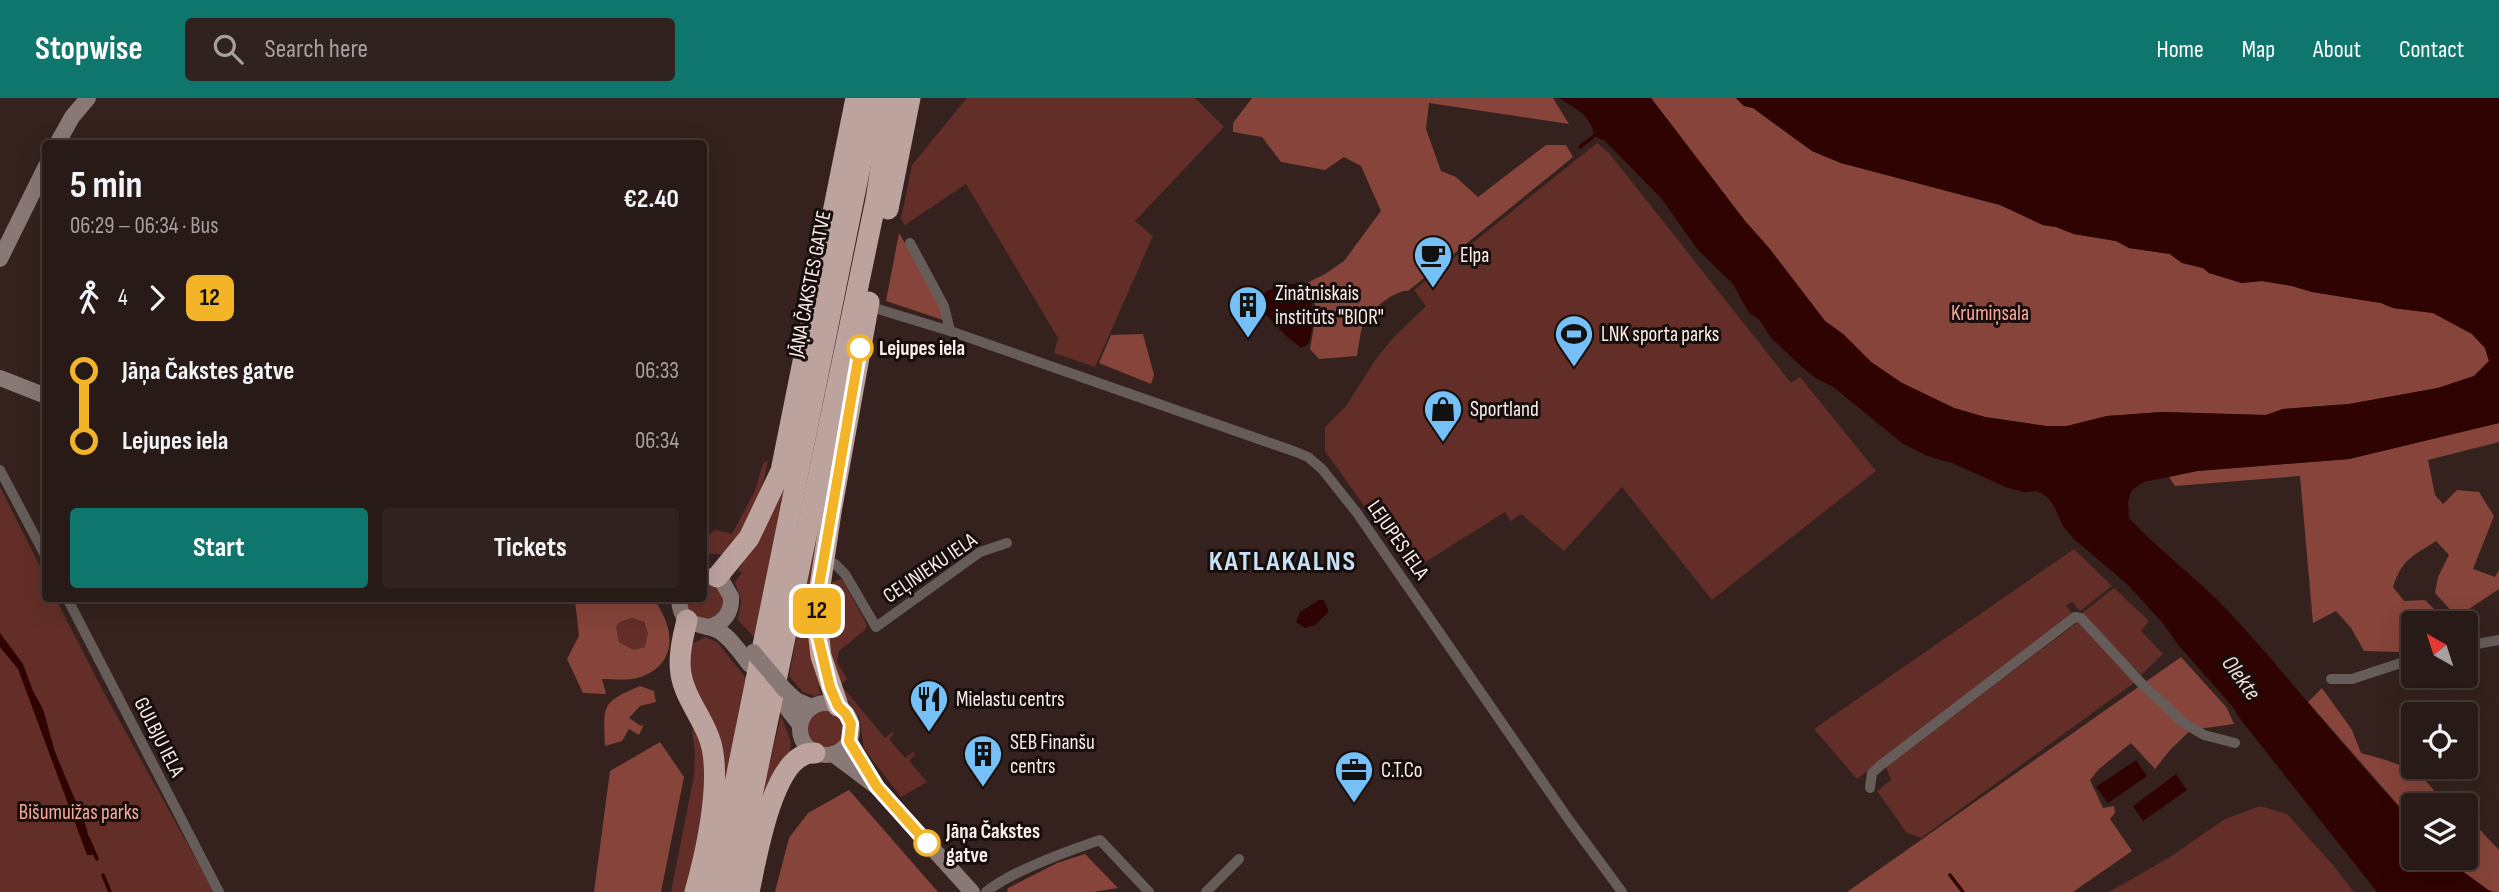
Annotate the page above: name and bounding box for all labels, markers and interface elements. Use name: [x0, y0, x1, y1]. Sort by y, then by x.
search box: [185, 18, 675, 81]
text: Stopwise: [35, 29, 143, 69]
icon: search: [209, 30, 247, 68]
text: Search here: [265, 34, 368, 65]
text: Home: [2156, 35, 2204, 64]
text: Map: [2242, 35, 2275, 64]
text: About: [2313, 35, 2361, 64]
text: Contact: [2399, 35, 2464, 64]
text: 5 min: [70, 163, 142, 208]
text: €2.40: [623, 184, 679, 215]
street label: JĀŅA ČAKSTES GATVE: [783, 209, 836, 360]
text: 06:29 – 06:34 · Bus: [70, 212, 218, 240]
cafe icon: Elpa: [1412, 234, 1454, 289]
place label: Elpa: [1460, 243, 1489, 268]
icon: walk: [70, 279, 108, 317]
icon: forward: [138, 279, 176, 317]
place label: Zinātniskais institūts "BIOR": [1275, 281, 1384, 330]
text: 12: [200, 283, 220, 312]
text: 4: [118, 284, 128, 312]
building icon: Zinātniskais institūts "BIOR": [1227, 284, 1269, 339]
park label: Krūmiņsala: [1951, 301, 2029, 326]
sports icon: LNK sporta parks: [1553, 313, 1595, 368]
place label: LNK sporta parks: [1601, 322, 1719, 347]
marker: Lejupes iela: [847, 335, 873, 361]
place label: Lejupes iela: [879, 336, 965, 361]
text: Jāņa Čakstes gatve: [122, 356, 294, 387]
text: 06:33: [635, 357, 679, 385]
shop icon: Sportland: [1422, 388, 1464, 443]
place label: Sportland: [1470, 397, 1539, 422]
text: Lejupes iela: [122, 426, 228, 457]
text: 06:34: [635, 427, 679, 455]
street label: LEJUPES IELA: [1362, 496, 1435, 585]
button: Start: [70, 508, 368, 588]
button: Tickets: [382, 508, 679, 588]
street label: CEĻINIEKU IELA: [878, 527, 982, 608]
district label: KATLAKALNS: [1209, 545, 1357, 578]
line badge: 12: [786, 588, 848, 634]
text: 12: [807, 596, 827, 625]
north arrow: [2401, 611, 2478, 688]
map controls: [2401, 611, 2478, 870]
water label: Olekte: [2215, 650, 2267, 706]
restaurant icon: Mielastu centrs: [908, 678, 950, 733]
place label: Mielastu centrs: [956, 687, 1064, 712]
street label: GULBJU IELA: [128, 693, 190, 782]
button: locate: [2401, 702, 2478, 779]
place label: SEB Finanšu centrs: [1010, 730, 1095, 779]
building icon: SEB Finanšu centrs: [962, 733, 1004, 788]
office icon: C.T.Co: [1333, 749, 1375, 804]
place label: C.T.Co: [1381, 758, 1422, 783]
button: layers: [2401, 793, 2478, 870]
park label: Bišumuižas parks: [19, 800, 139, 825]
place label: Jāņa Čakstes gatve: [945, 819, 1040, 868]
marker: Jāņa Čakstes gatve: [914, 830, 940, 856]

